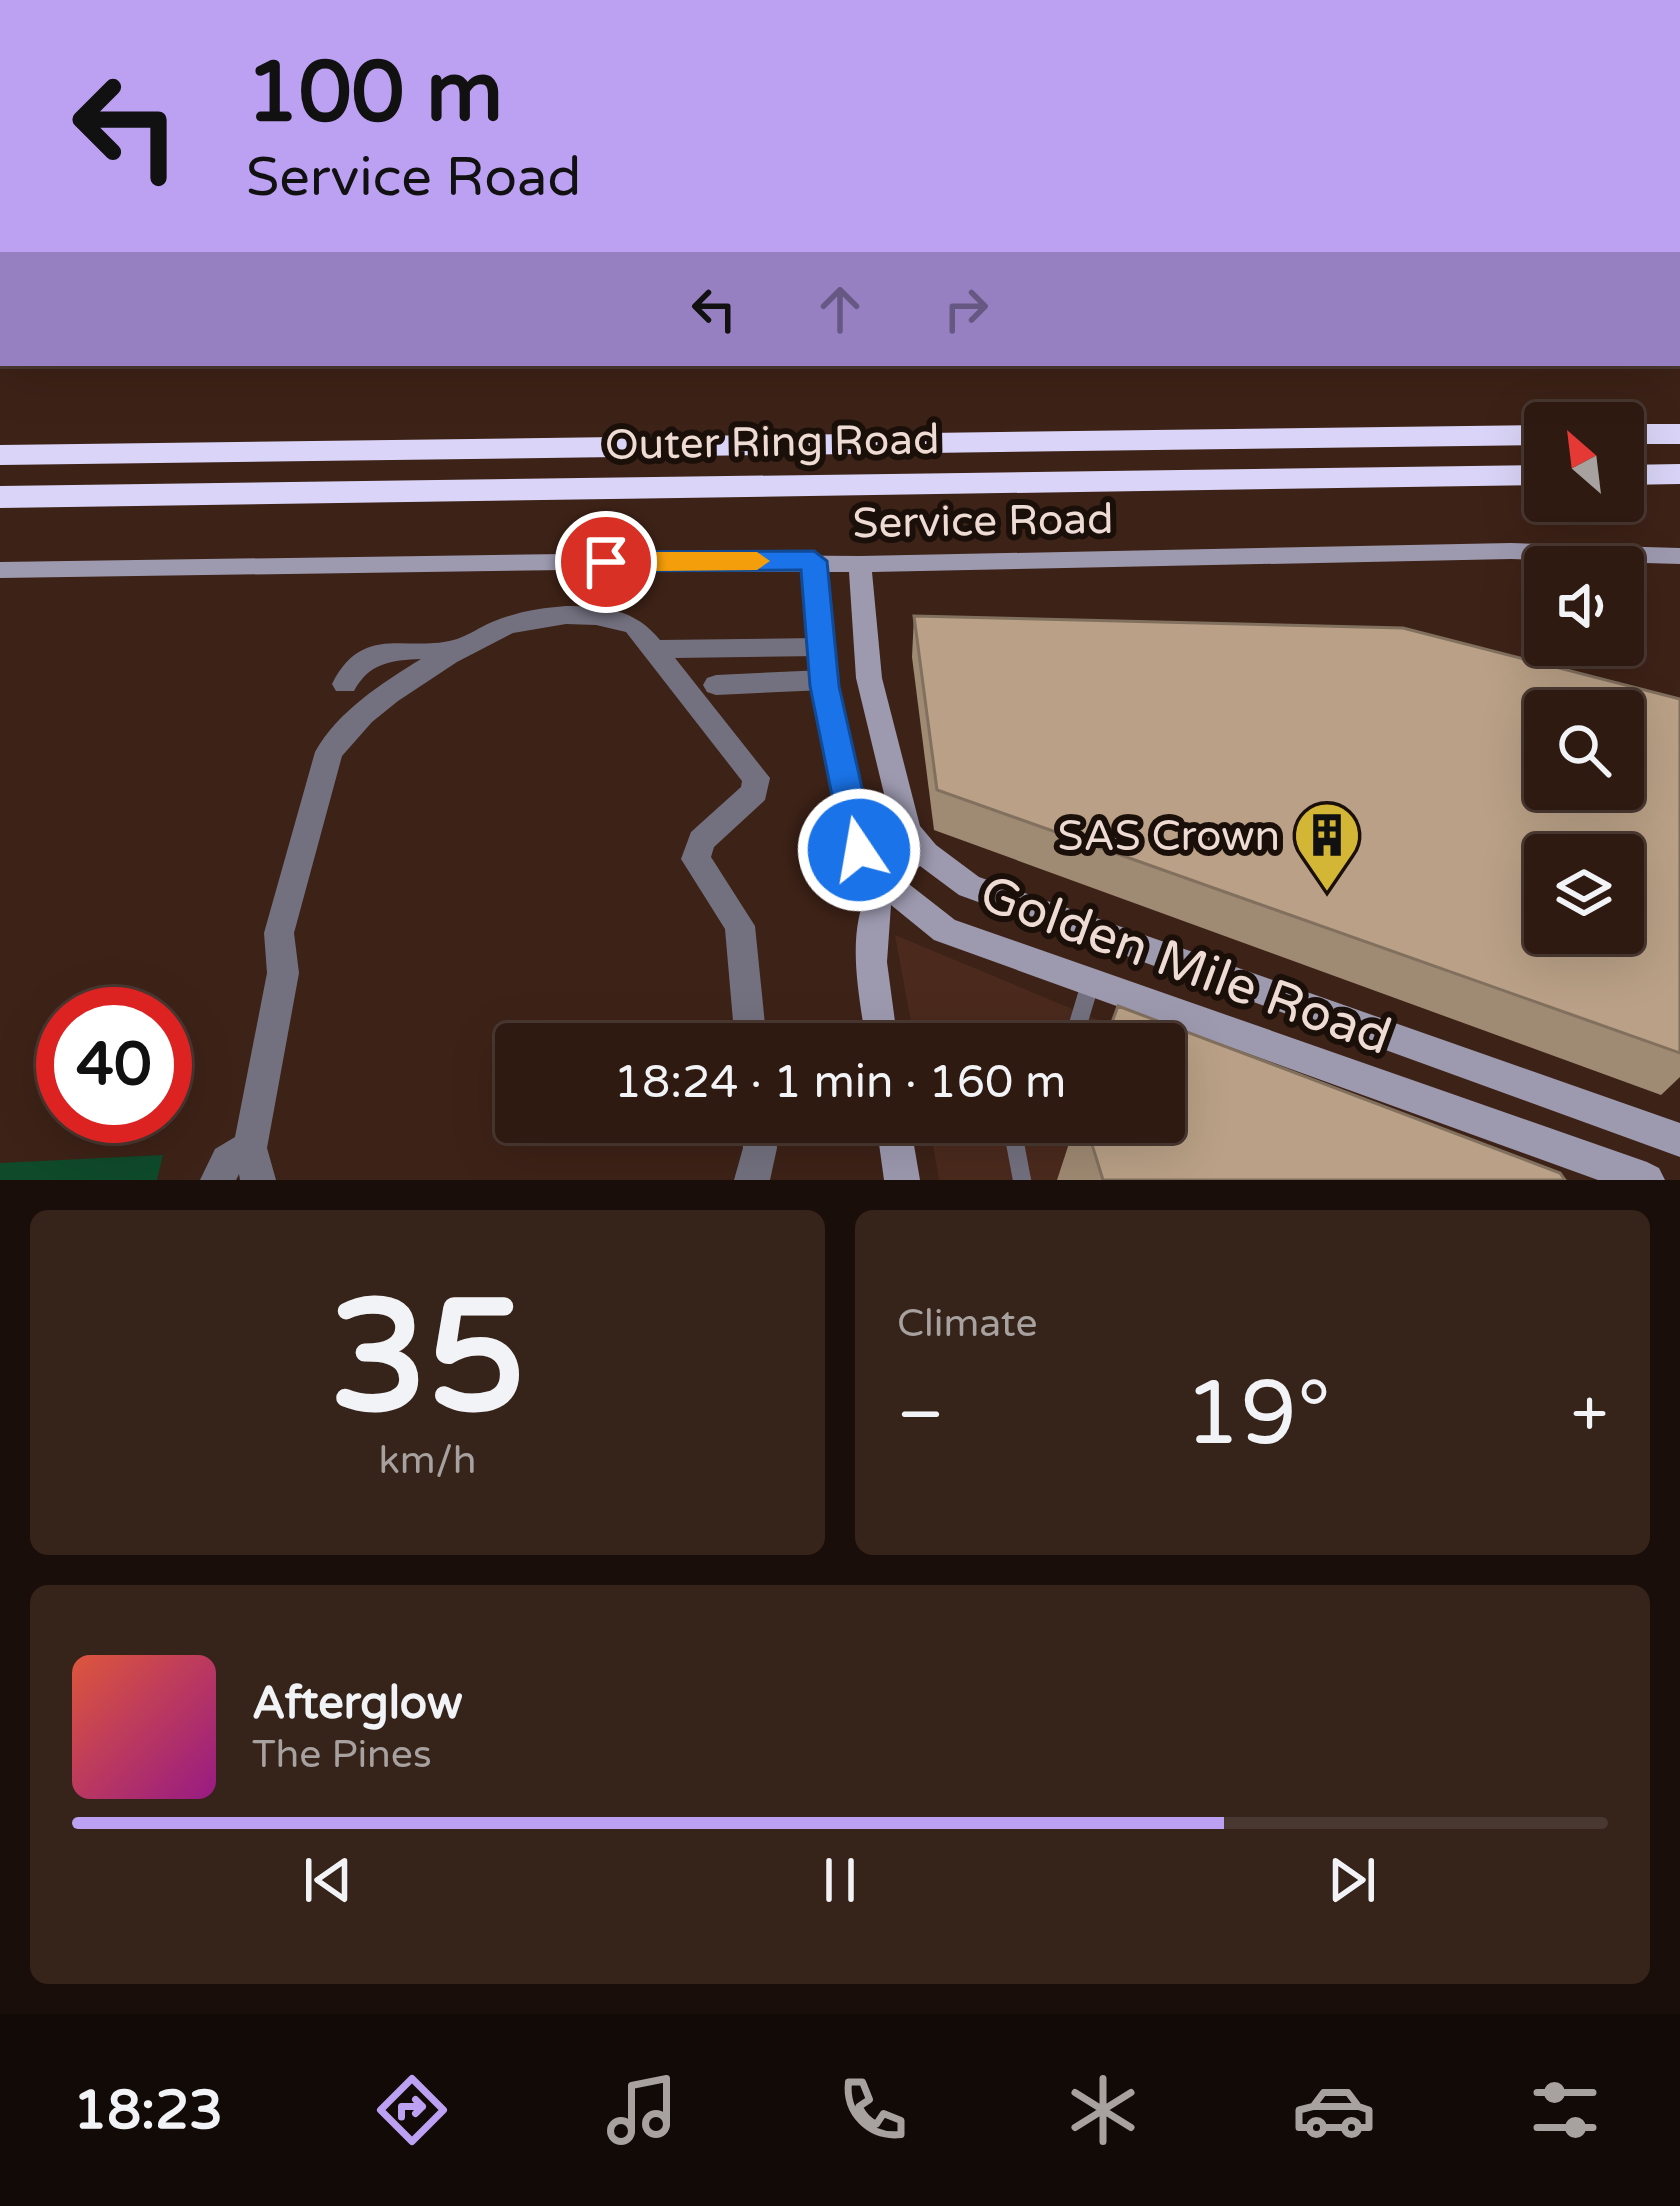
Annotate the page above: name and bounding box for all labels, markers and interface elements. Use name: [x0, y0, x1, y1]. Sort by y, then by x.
text: 100 m: [246, 43, 503, 144]
icon: left: [48, 48, 204, 204]
text: Service Road: [246, 145, 581, 210]
icon: left: [681, 276, 747, 342]
icon: ahead: [807, 276, 873, 342]
icon: right: [933, 276, 999, 342]
north arrow: [1524, 402, 1644, 522]
map controls: [1524, 402, 1644, 954]
street label: Outer Ring Road: [604, 414, 940, 471]
street label: Service Road: [852, 494, 1114, 549]
pin: [555, 511, 657, 613]
icon: arrive: [573, 529, 639, 595]
button: sound: [1524, 546, 1644, 666]
button: search: [1524, 690, 1644, 810]
position arrow: [796, 787, 922, 913]
building icon: SAS Crown: [1292, 800, 1362, 894]
place label: SAS Crown: [1058, 811, 1280, 862]
button: layers: [1524, 834, 1644, 954]
street label: Golden Mile Road: [972, 863, 1399, 1069]
speed limit sign: 40: [36, 987, 192, 1143]
text: 18:24 · 1 min · 160 m: [614, 1056, 1066, 1110]
text: 35: [330, 1265, 525, 1453]
text: Climate: [897, 1300, 1037, 1347]
text: 19°: [1184, 1360, 1331, 1469]
text: −: [897, 1375, 944, 1455]
text: +: [1571, 1375, 1608, 1455]
text: km/h: [378, 1437, 477, 1484]
text: Afterglow: [252, 1677, 463, 1731]
text: The Pines: [252, 1731, 432, 1778]
icon: previous: [295, 1847, 361, 1913]
icon: pause: [807, 1847, 873, 1913]
icon: next: [1319, 1847, 1385, 1913]
icon: directions: [370, 2068, 454, 2152]
icon: music: [600, 2068, 684, 2152]
icon: phone: [831, 2068, 915, 2152]
icon: climate: [1061, 2068, 1145, 2152]
icon: car: [1292, 2068, 1376, 2152]
icon: filters: [1523, 2068, 1607, 2152]
text: 18:23: [73, 2078, 223, 2143]

